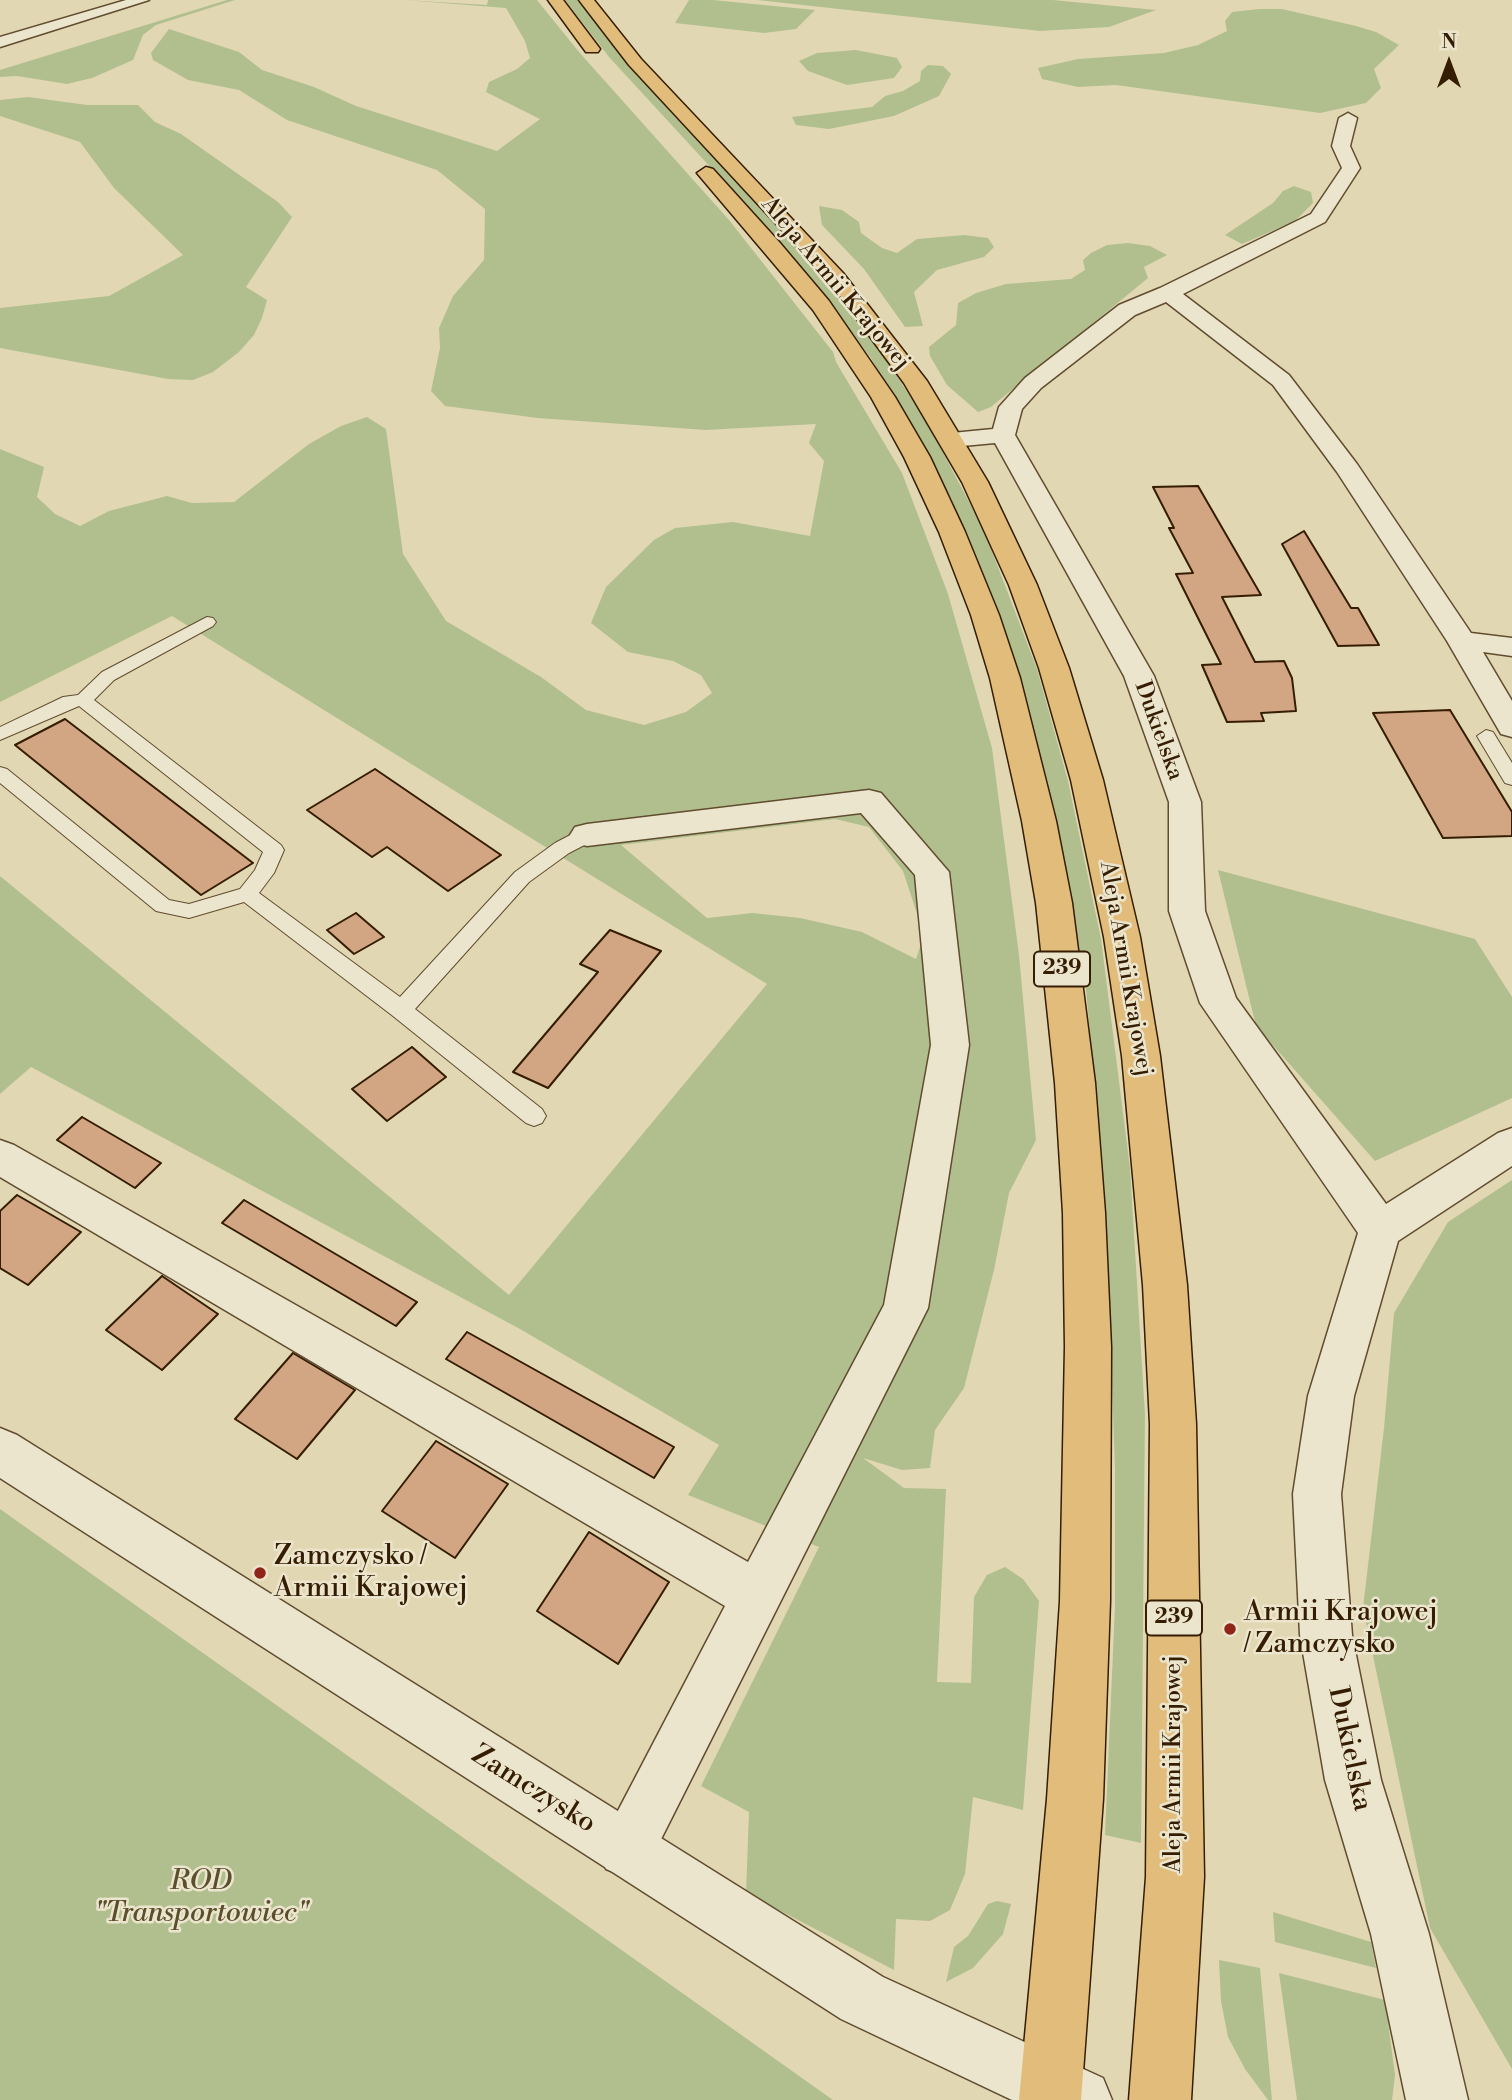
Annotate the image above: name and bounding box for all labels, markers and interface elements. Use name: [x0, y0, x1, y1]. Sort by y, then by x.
north arrow: [1414, 28, 1484, 98]
text: N: [1441, 30, 1457, 54]
street label: Aleja Armii Krajowej: [755, 192, 915, 376]
street label: Dukielska: [1127, 678, 1189, 784]
street label: Aleja Armii Krajowej: [1093, 860, 1157, 1078]
road number: 239: [1034, 951, 1090, 986]
place label: Zamczysko / Armii Krajowej: [274, 1540, 468, 1606]
marker: Zamczysko / Armii Krajowej: [252, 1565, 268, 1581]
place label: Armii Krajowej / Zamczysko: [1244, 1596, 1438, 1662]
road number: 239: [1146, 1600, 1202, 1636]
marker: Armii Krajowej / Zamczysko: [1222, 1621, 1238, 1637]
street label: Aleja Armii Krajowej: [1160, 1655, 1188, 1873]
street label: Dukielska: [1319, 1684, 1379, 1814]
street label: Zamczysko: [465, 1739, 601, 1841]
park label: ROD "Transportowiec": [94, 1865, 308, 1931]

